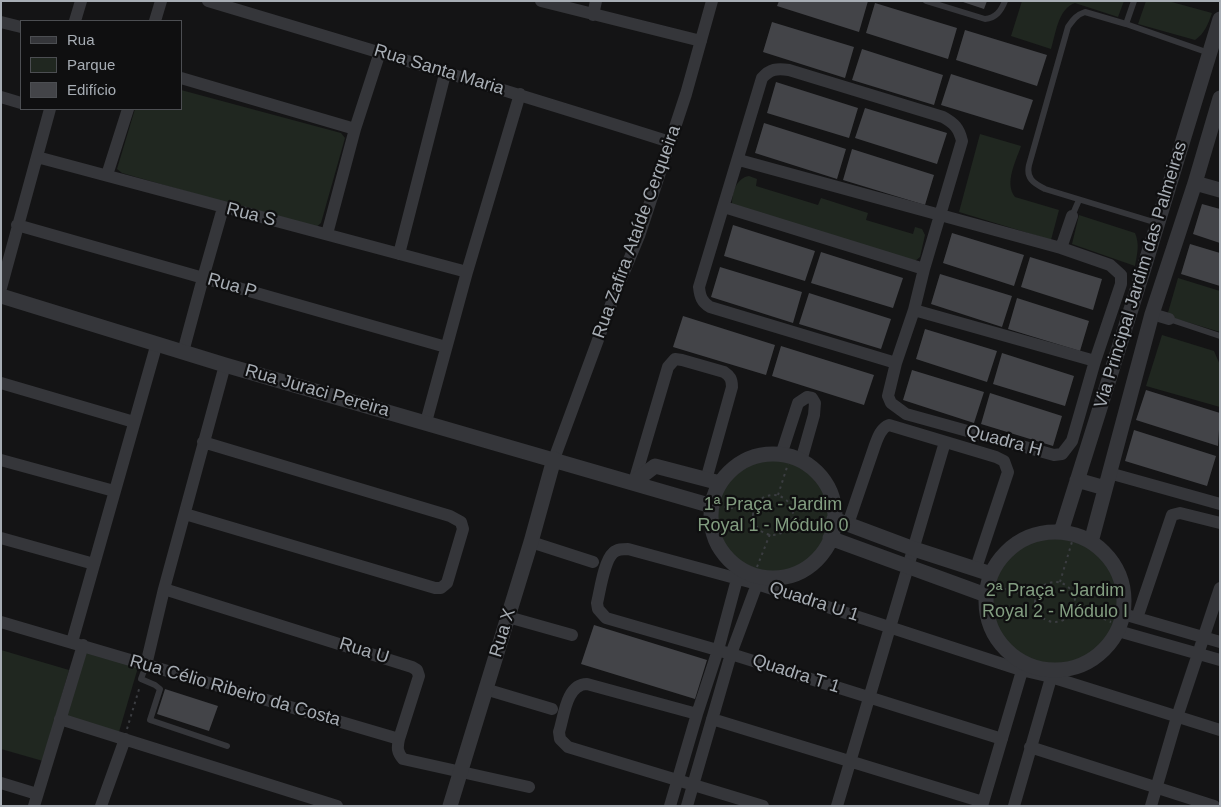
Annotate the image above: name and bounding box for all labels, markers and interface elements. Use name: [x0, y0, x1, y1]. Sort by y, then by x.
legend: [20, 20, 182, 110]
text: Rua: [67, 31, 95, 48]
street label: Rua Santa Maria: [371, 40, 507, 100]
text: Parque: [67, 56, 115, 73]
text: Edifício: [67, 81, 116, 98]
street label: Rua Zafira Ataíde Cerqueira: [588, 123, 686, 341]
street label: Via Principal Jardim das Palmeiras: [1090, 139, 1192, 411]
street label: Rua S: [224, 198, 278, 232]
street label: Rua P: [205, 269, 259, 303]
street label: Rua Juraci Pereira: [242, 360, 392, 422]
street label: Quadra H: [964, 420, 1044, 462]
park label: 1ª Praça - Jardim Royal 1 - Módulo 0: [697, 494, 849, 536]
street label: Quadra U 1: [766, 577, 862, 627]
park label: 2ª Praça - Jardim Royal 2 - Módulo I: [982, 580, 1128, 622]
street label: Rua X: [485, 606, 521, 660]
street label: Rua U: [336, 633, 392, 669]
street label: Quadra T 1: [749, 650, 843, 698]
street label: Rua Célio Ribeiro da Costa: [127, 651, 343, 731]

